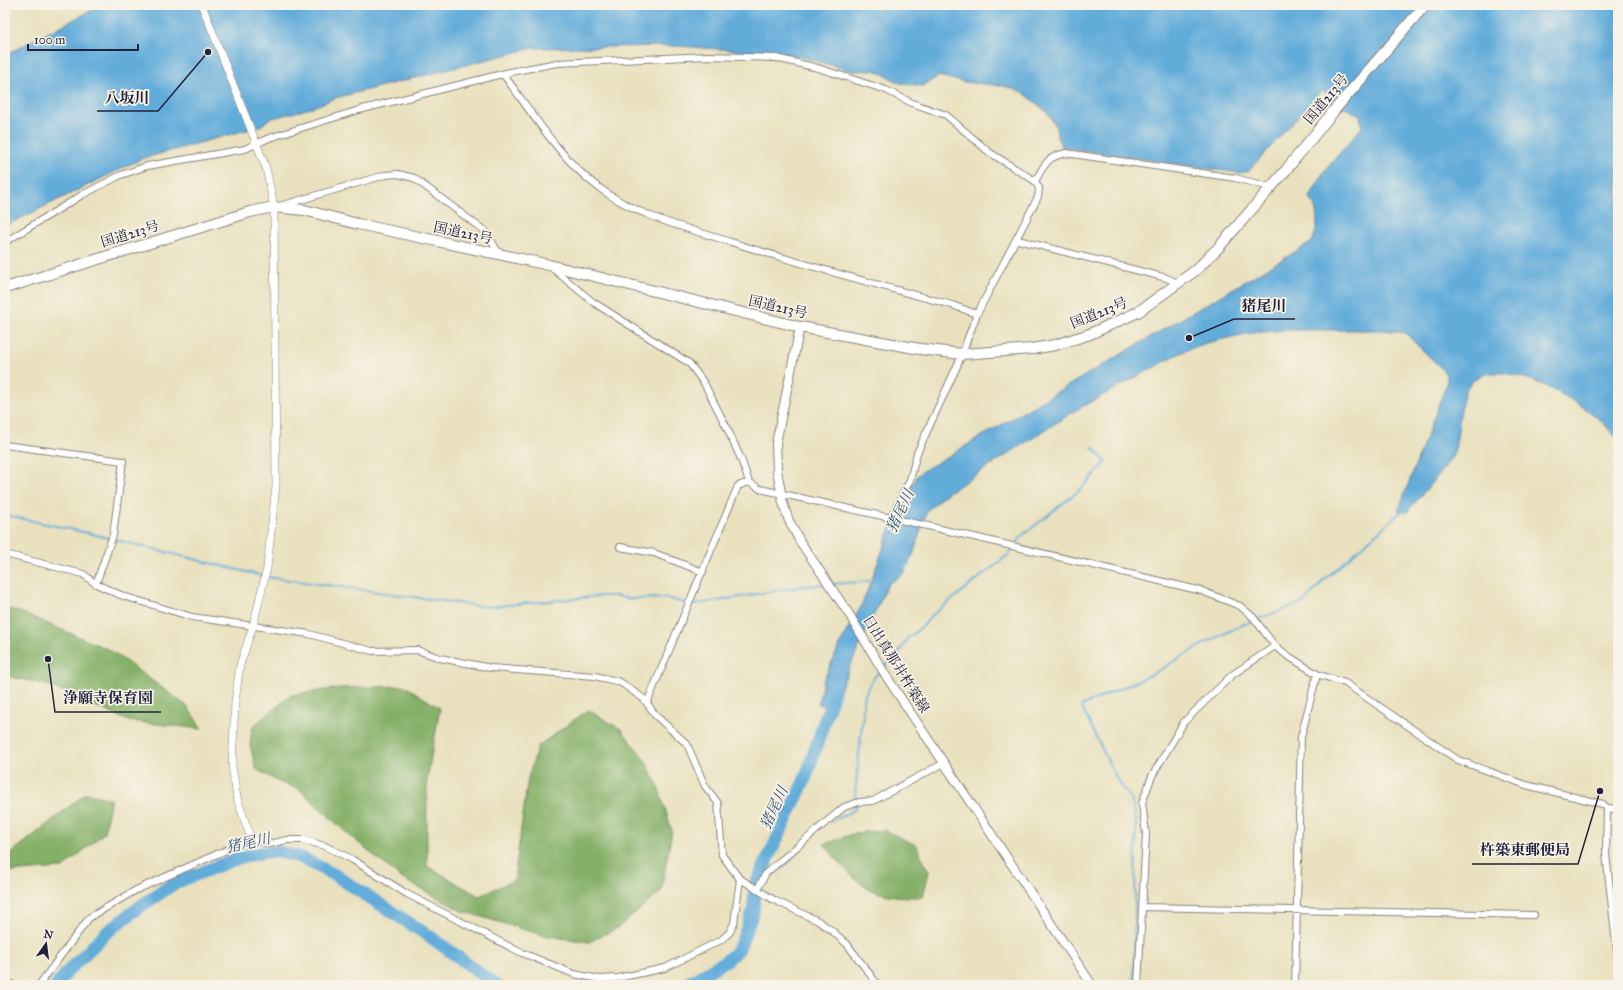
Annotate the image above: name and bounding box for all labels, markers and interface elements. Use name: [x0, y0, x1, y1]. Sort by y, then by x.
scale bar: [28, 26, 138, 52]
text: 100 m: [34, 33, 65, 47]
street label: 国道213号: [1300, 71, 1352, 127]
callout: 八坂川: [97, 84, 158, 111]
text: 八坂川: [104, 89, 150, 107]
street label: 国道213号: [99, 217, 161, 251]
street label: 国道213号: [432, 218, 494, 248]
street label: 国道213号: [747, 292, 809, 322]
callout: 猪尾川: [1234, 292, 1295, 319]
street label: 国道213号: [1068, 294, 1130, 332]
text: 猪尾川: [1241, 297, 1287, 315]
water label: 猪尾川: [882, 485, 919, 535]
street label: 日出真那井杵築線: [859, 612, 933, 716]
callout: 浄願寺保育園: [55, 685, 161, 712]
text: 浄願寺保育園: [63, 689, 153, 707]
water label: 猪尾川: [756, 782, 793, 832]
water label: 猪尾川: [224, 829, 274, 856]
callout: 杵築東郵便局: [1472, 837, 1578, 864]
text: 杵築東郵便局: [1480, 841, 1570, 859]
north arrow: [26, 924, 66, 964]
text: N: [42, 927, 55, 942]

